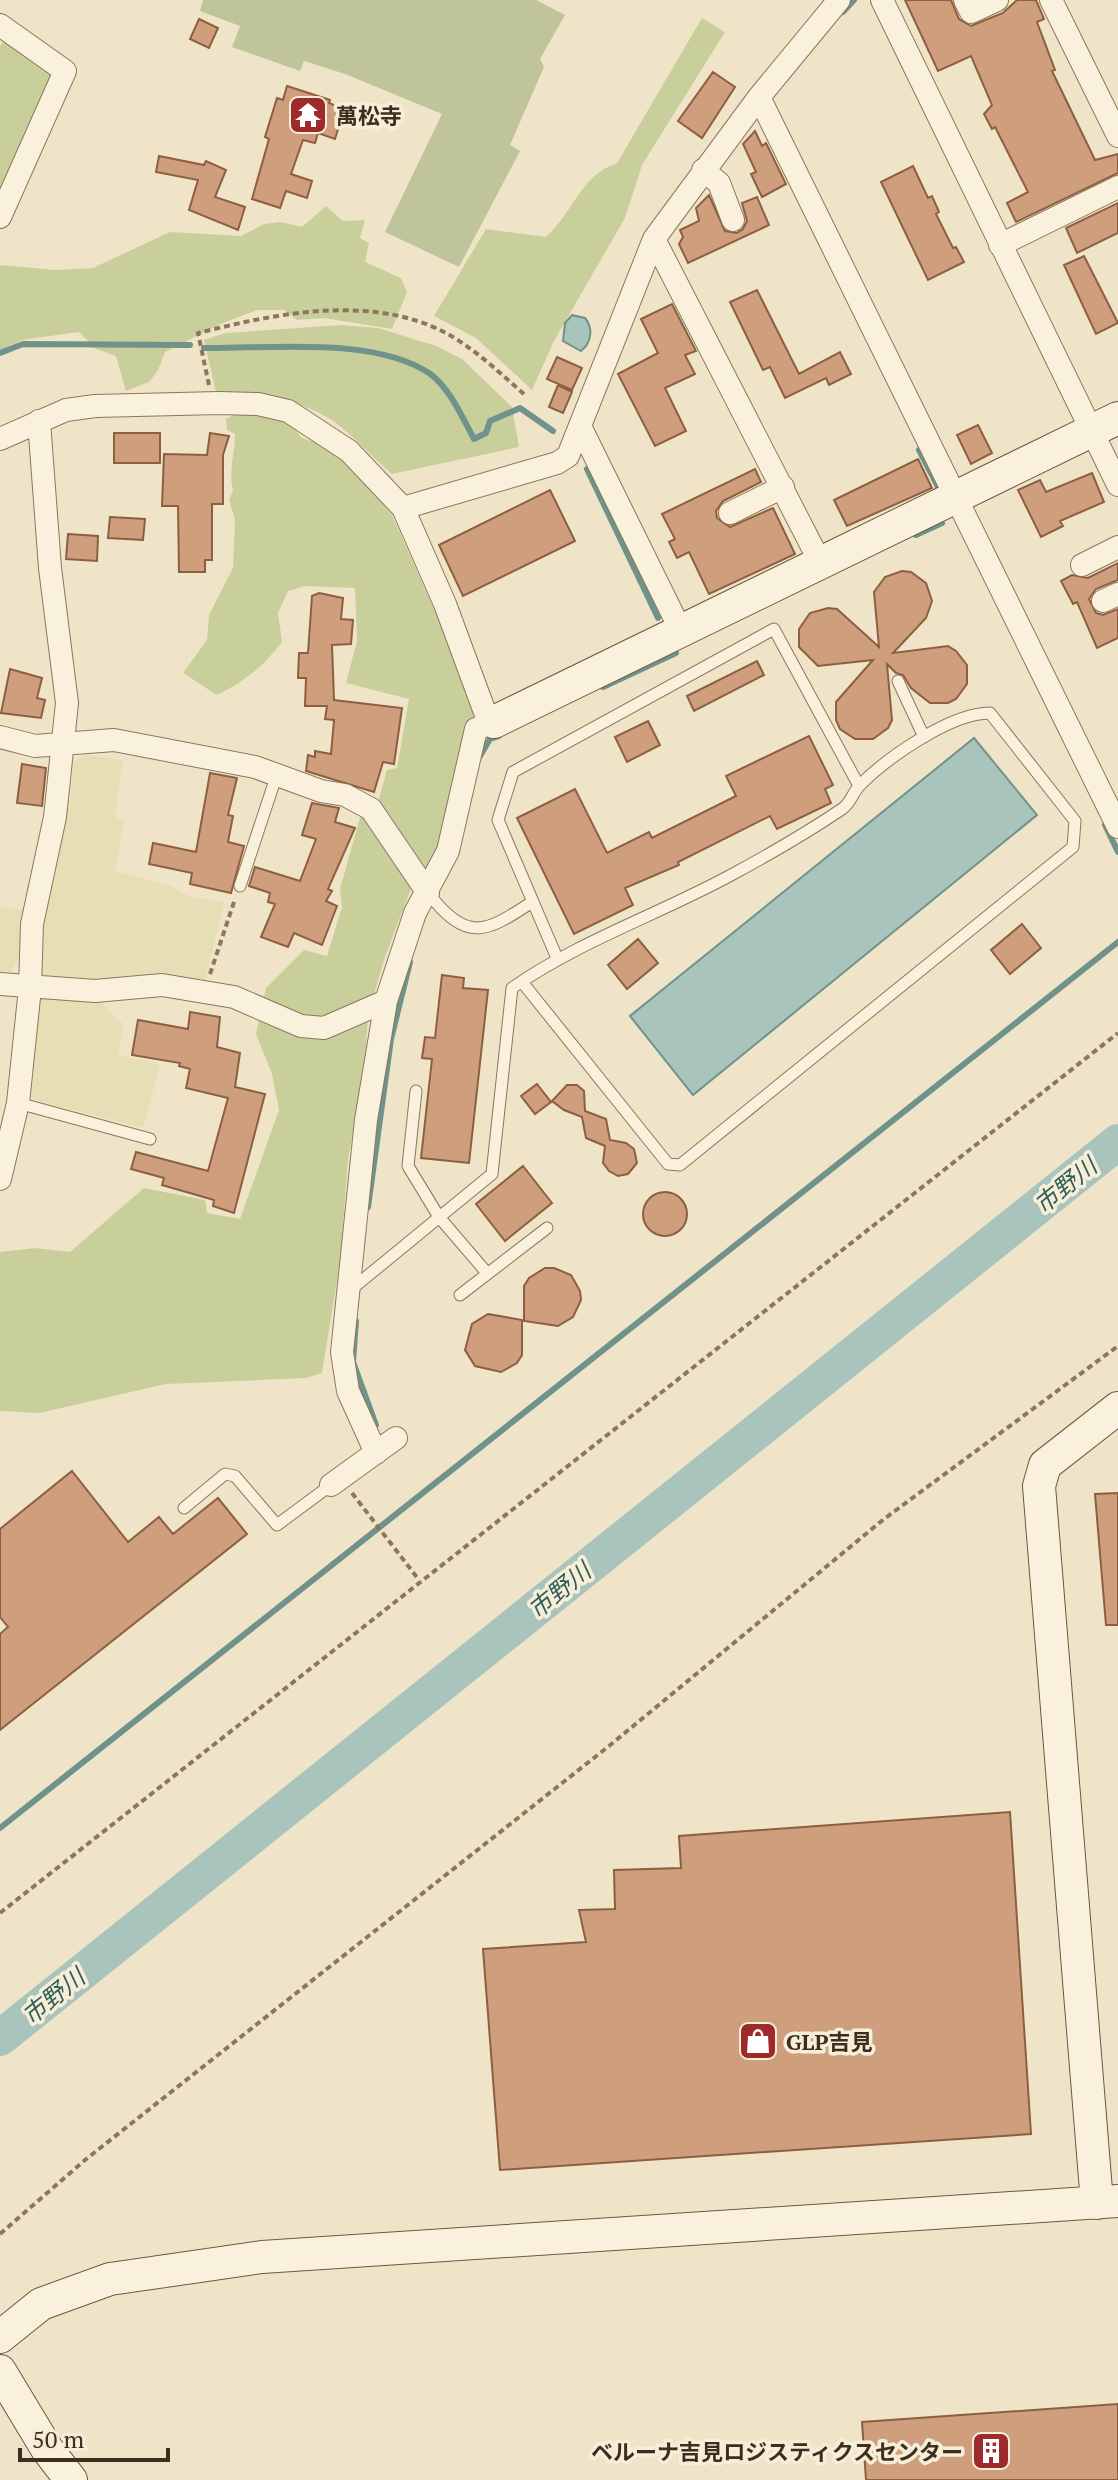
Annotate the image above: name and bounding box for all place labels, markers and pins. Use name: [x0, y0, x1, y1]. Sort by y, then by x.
temple icon: 萬松寺: [287, 94, 329, 136]
place label: 萬松寺: [336, 101, 402, 130]
shop icon: GLP吉見: [737, 2020, 779, 2062]
place label: GLP吉見: [786, 2027, 873, 2056]
building icon: ベルーナ吉見ロジスティクスセンター: [970, 2430, 1012, 2472]
place label: ベルーナ吉見ロジスティクスセンター: [591, 2437, 963, 2466]

